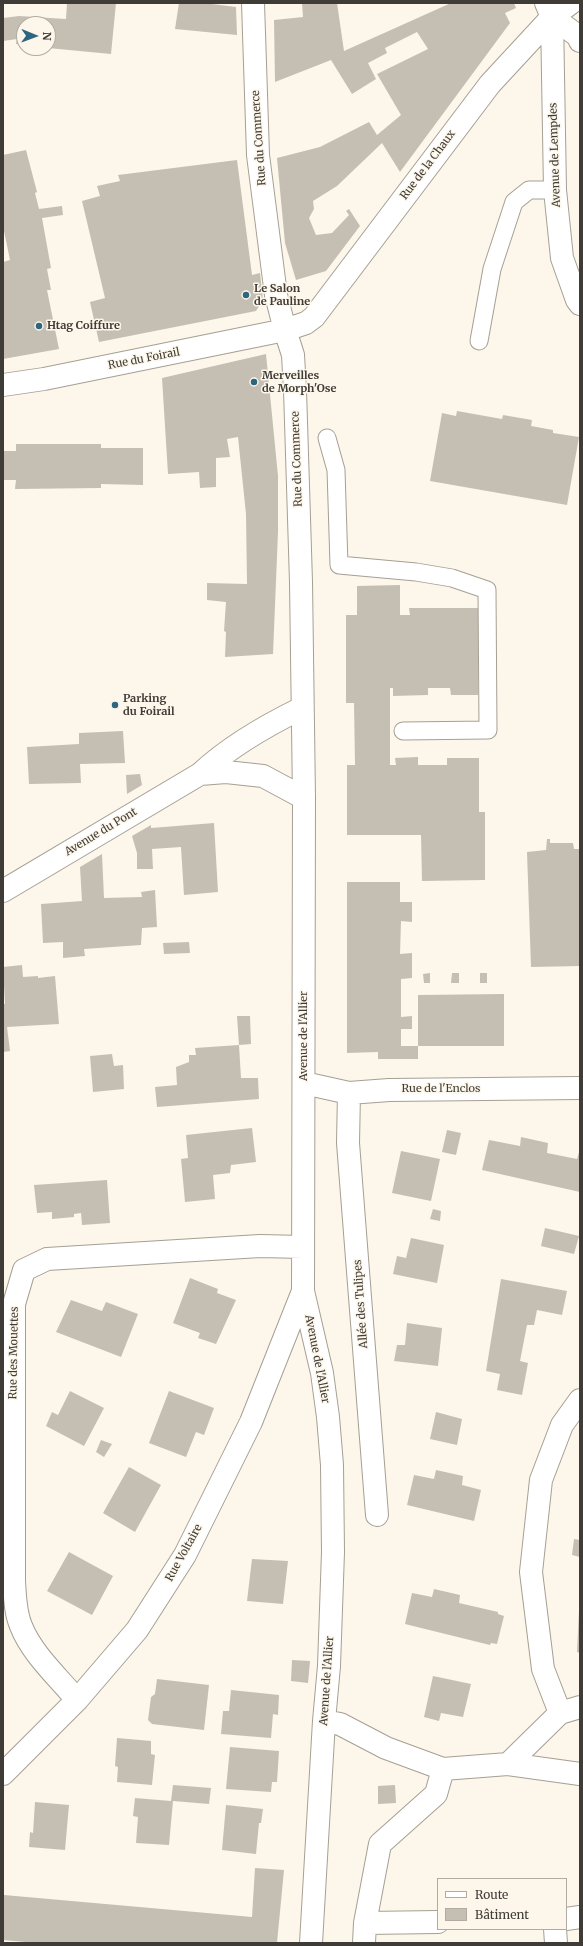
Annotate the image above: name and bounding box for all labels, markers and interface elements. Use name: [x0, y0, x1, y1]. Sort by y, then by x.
north arrow: [16, 16, 56, 56]
text: N: [40, 32, 54, 41]
street label: Rue du Commerce: [249, 90, 269, 186]
street label: Avenue de Lempdes: [547, 102, 563, 208]
street label: Rue de la Chaux: [398, 128, 458, 202]
place label: Le Salon de Pauline: [254, 282, 310, 308]
marker: Le Salon de Pauline: [241, 290, 251, 300]
place label: Htag Coiffure: [47, 319, 120, 333]
marker: Htag Coiffure: [34, 321, 44, 331]
street label: Rue du Foirail: [107, 346, 181, 372]
place label: Merveilles de Morph'Ose: [262, 369, 336, 395]
marker: Merveilles de Morph'Ose: [249, 377, 259, 387]
street label: Rue du Commerce: [289, 411, 305, 507]
place label: Parking du Foirail: [123, 692, 175, 718]
marker: Parking du Foirail: [110, 700, 120, 710]
street label: Avenue du Pont: [62, 805, 140, 859]
street label: Avenue de l'Allier: [297, 991, 311, 1081]
street label: Rue de l'Enclos: [402, 1082, 480, 1096]
street label: Allée des Tulipes: [351, 1259, 371, 1349]
street label: Rue des Mouettes: [7, 1307, 21, 1399]
street label: Avenue de l'Allier: [302, 1314, 332, 1404]
street label: Rue Voltaire: [163, 1522, 205, 1584]
street label: Avenue de l'Allier: [317, 1636, 337, 1726]
legend: [437, 1878, 567, 1930]
text: Route: [475, 1887, 508, 1902]
text: Bâtiment: [475, 1907, 529, 1922]

